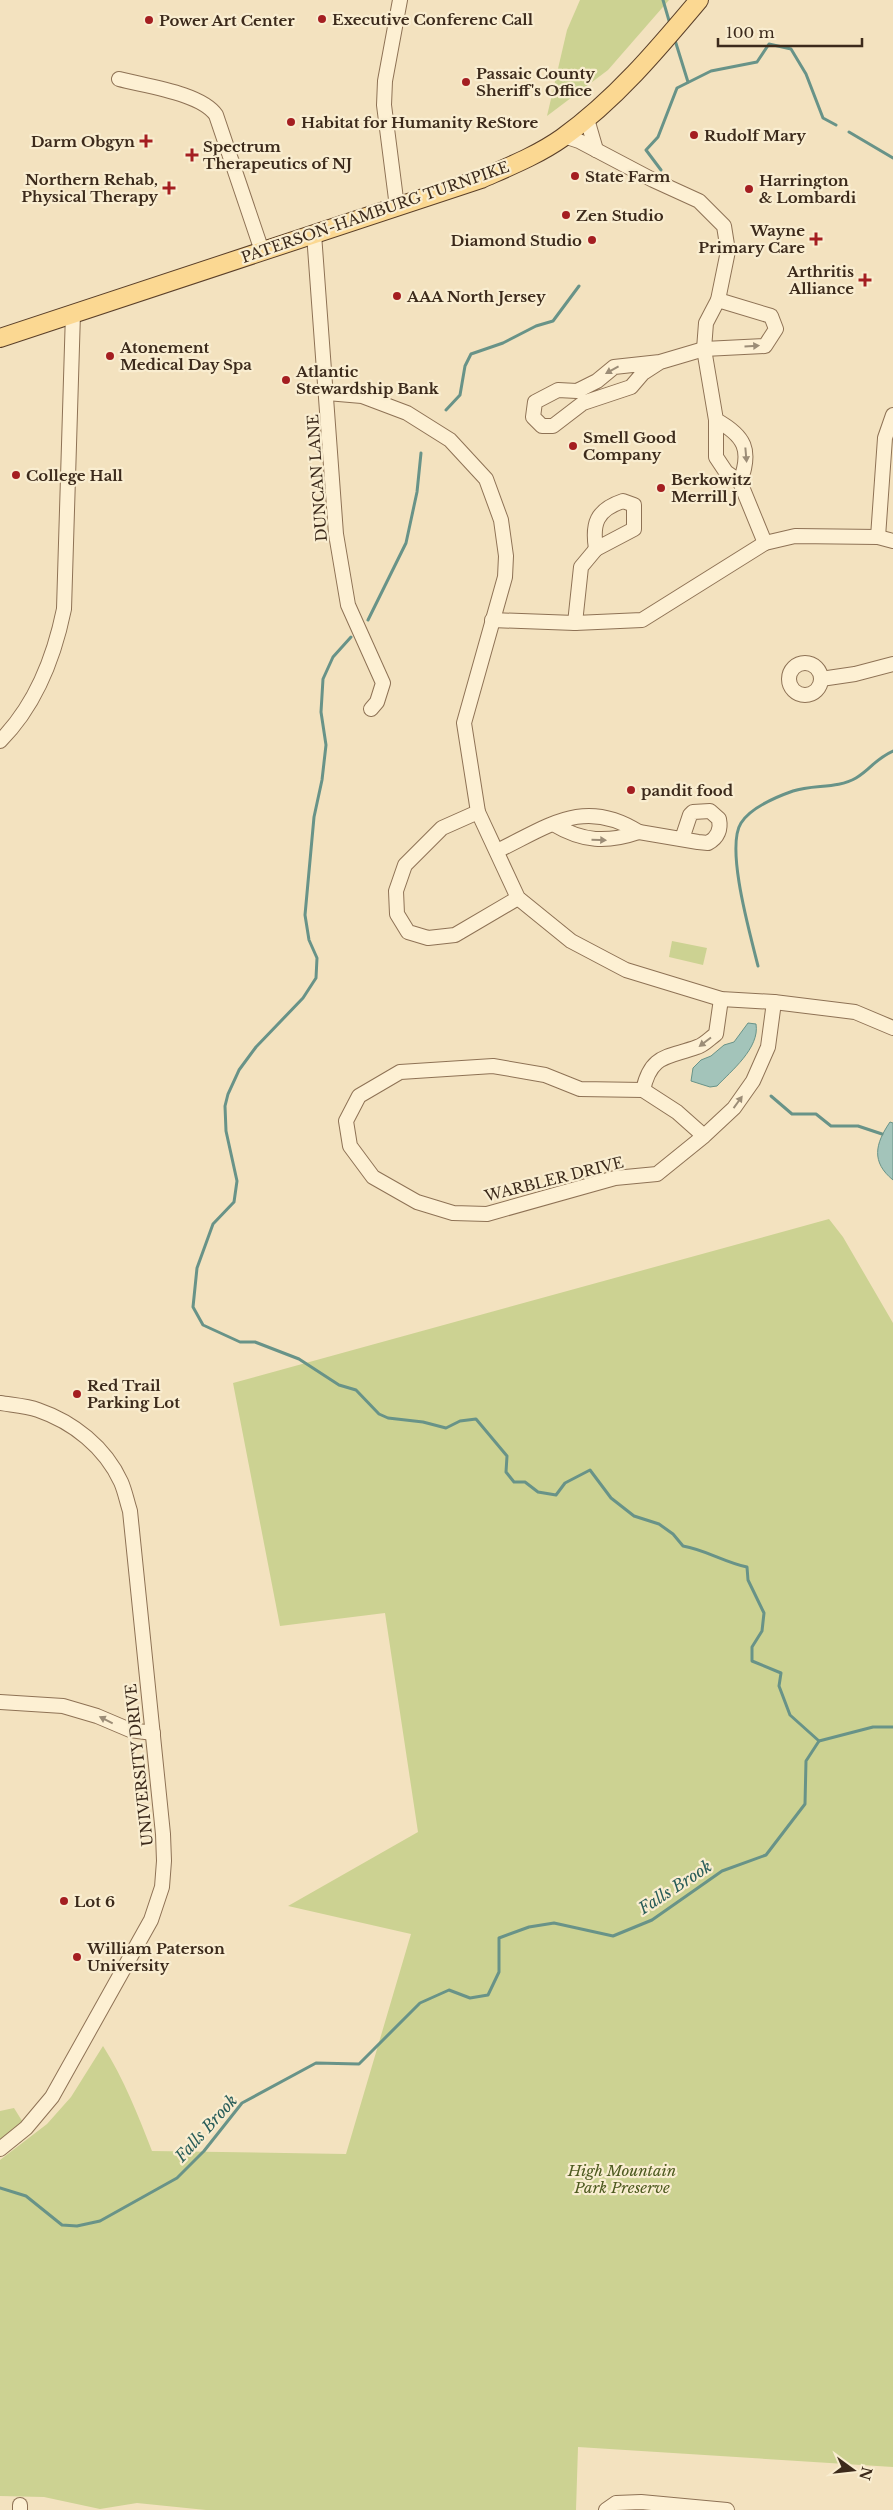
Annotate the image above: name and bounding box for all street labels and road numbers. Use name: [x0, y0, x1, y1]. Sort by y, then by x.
street label: PATERSON-HAMBURG TURNPIKE: [239, 157, 512, 267]
street label: DUNCAN LANE: [303, 414, 331, 542]
street label: WARBLER DRIVE: [482, 1153, 626, 1206]
street label: UNIVERSITY DRIVE: [121, 1683, 157, 1847]

